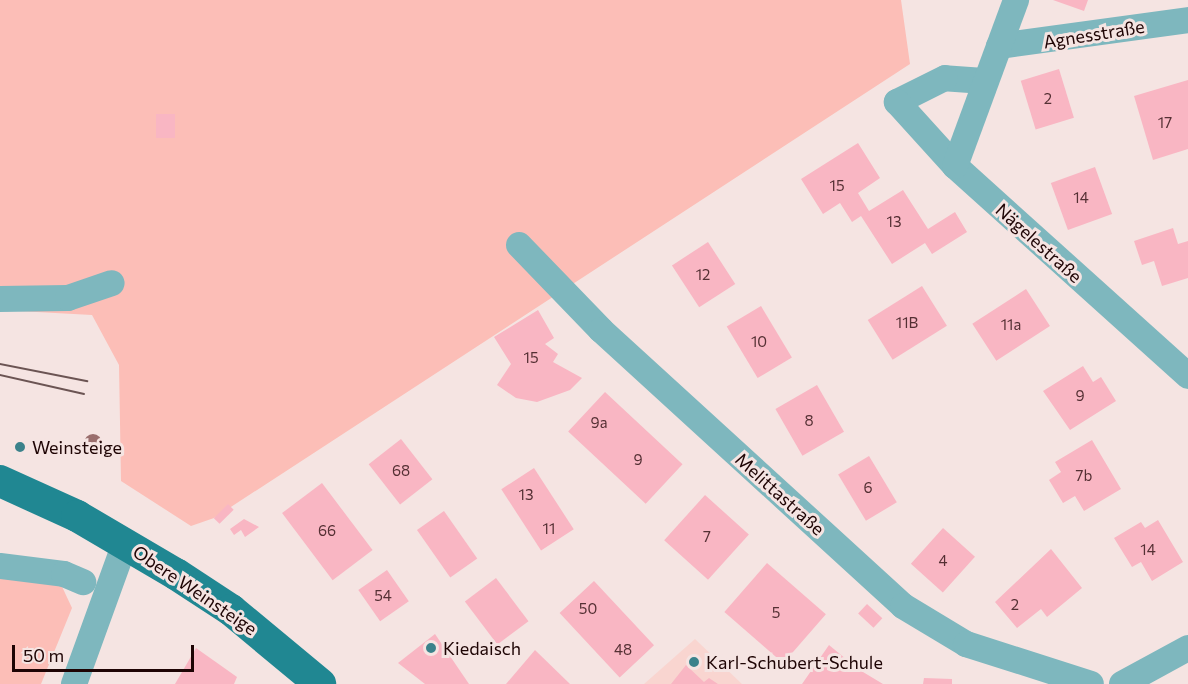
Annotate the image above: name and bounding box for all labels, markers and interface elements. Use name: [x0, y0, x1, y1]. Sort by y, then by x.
street label: Agnesstraße: [1042, 15, 1146, 53]
house number: 2: [1044, 90, 1052, 108]
house number: 17: [1158, 114, 1172, 132]
house number: 15: [829, 177, 845, 195]
house number: 14: [1073, 189, 1089, 207]
street label: Nägelestraße: [991, 199, 1087, 287]
house number: 13: [887, 213, 901, 231]
house number: 12: [696, 266, 710, 284]
house number: 11B: [896, 314, 918, 332]
house number: 11a: [1001, 316, 1021, 334]
house number: 10: [751, 333, 767, 351]
house number: 15: [523, 349, 539, 367]
house number: 9: [1075, 387, 1085, 405]
house number: 8: [804, 412, 814, 430]
house number: 9a: [591, 414, 607, 432]
place label: Weinsteige: [32, 436, 122, 458]
marker: Weinsteige: [13, 440, 27, 454]
street label: Melittastraße: [731, 448, 829, 540]
house number: 9: [633, 451, 643, 469]
house number: 68: [392, 462, 410, 480]
house number: 7b: [1076, 467, 1092, 485]
house number: 6: [863, 479, 873, 497]
house number: 13: [519, 486, 533, 504]
house number: 11: [543, 520, 555, 538]
house number: 66: [318, 522, 336, 540]
house number: 7: [703, 528, 711, 546]
street label: Obere Weinsteige: [129, 541, 261, 639]
house number: 14: [1140, 541, 1156, 559]
house number: 4: [939, 552, 947, 570]
house number: 54: [374, 587, 392, 605]
house number: 2: [1011, 596, 1019, 614]
house number: 50: [579, 600, 597, 618]
house number: 5: [772, 604, 780, 622]
scale bar: [15, 633, 196, 671]
place label: Kiedaisch: [443, 637, 521, 659]
marker: Kiedaisch: [424, 641, 438, 655]
house number: 48: [614, 641, 632, 659]
text: 50 m: [23, 644, 64, 666]
place label: Karl-Schubert-Schule: [706, 651, 883, 673]
marker: Karl-Schubert-Schule: [687, 655, 701, 669]

